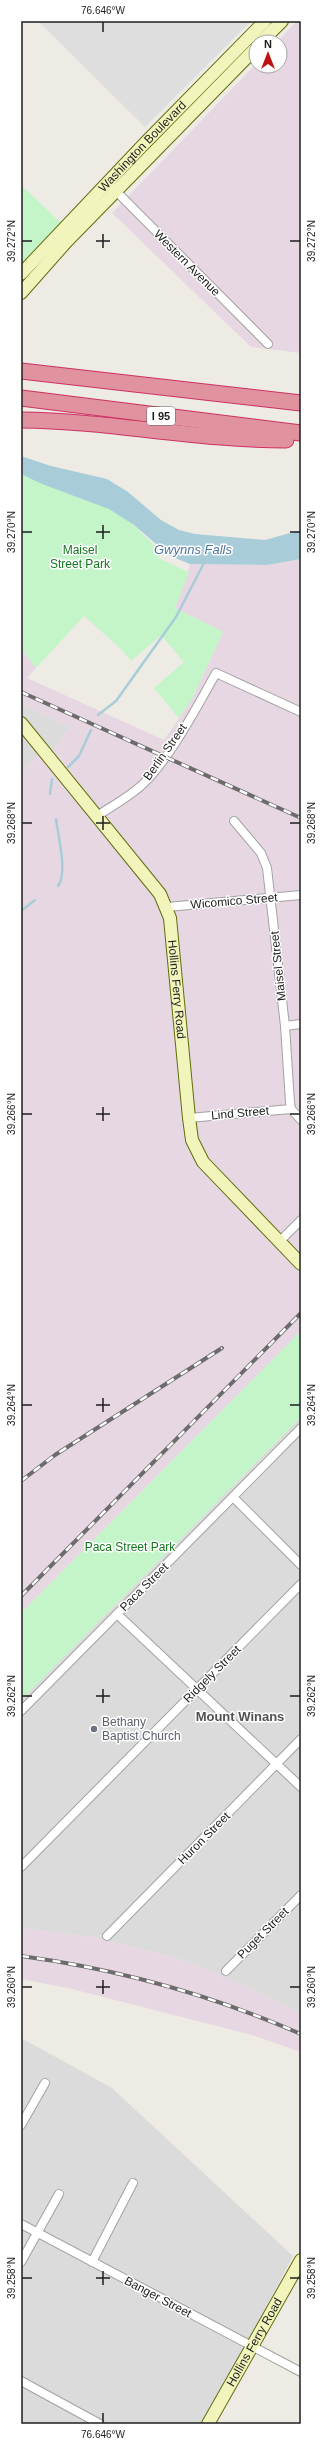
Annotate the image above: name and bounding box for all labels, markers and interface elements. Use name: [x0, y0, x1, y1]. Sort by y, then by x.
text: 76.646°W: [81, 5, 126, 16]
north arrow: [248, 34, 288, 74]
text: N: [264, 38, 272, 50]
street label: Washington Boulevard: [95, 98, 189, 195]
text: 39.272°N: [6, 220, 17, 262]
text: 39.272°N: [306, 220, 317, 262]
street label: Western Avenue: [151, 227, 223, 299]
road number: I 95: [147, 407, 175, 425]
text: 39.270°N: [6, 511, 17, 553]
text: 39.270°N: [306, 511, 317, 553]
water label: Gwynns Falls: [154, 542, 233, 557]
park label: Maisel Street Park: [50, 543, 111, 571]
street label: Berlin Street: [140, 720, 190, 783]
text: 39.268°N: [6, 802, 17, 844]
text: 39.268°N: [306, 802, 317, 844]
street label: Wicomico Street: [190, 890, 279, 912]
street label: Maisel Street: [267, 930, 289, 1002]
street label: Hollins Ferry Road: [165, 939, 188, 1040]
text: 39.266°N: [6, 1093, 17, 1135]
text: 39.266°N: [306, 1093, 317, 1135]
street label: Lind Street: [210, 1103, 270, 1123]
text: 39.264°N: [6, 1384, 17, 1426]
text: 39.264°N: [306, 1384, 317, 1426]
park label: Paca Street Park: [85, 1540, 176, 1554]
street label: Paca Street: [117, 1559, 172, 1614]
street label: Ridgely Street: [180, 1642, 244, 1706]
text: 39.262°N: [6, 1675, 17, 1717]
text: 39.262°N: [306, 1675, 317, 1717]
district label: Mount Winans: [196, 1709, 284, 1724]
place label: Bethany Baptist Church: [102, 1715, 181, 1743]
marker: Bethany Baptist Church: [89, 1724, 99, 1734]
street label: Huron Street: [175, 1809, 233, 1867]
street label: Puget Street: [234, 1904, 292, 1962]
text: 39.260°N: [6, 1966, 17, 2008]
text: 39.260°N: [306, 1966, 317, 2008]
text: 39.258°N: [6, 2257, 17, 2299]
text: 39.258°N: [306, 2257, 317, 2299]
street label: Banger Street: [122, 2273, 195, 2321]
street label: Hollins Ferry Road: [224, 2295, 285, 2389]
text: 76.646°W: [81, 2429, 126, 2440]

